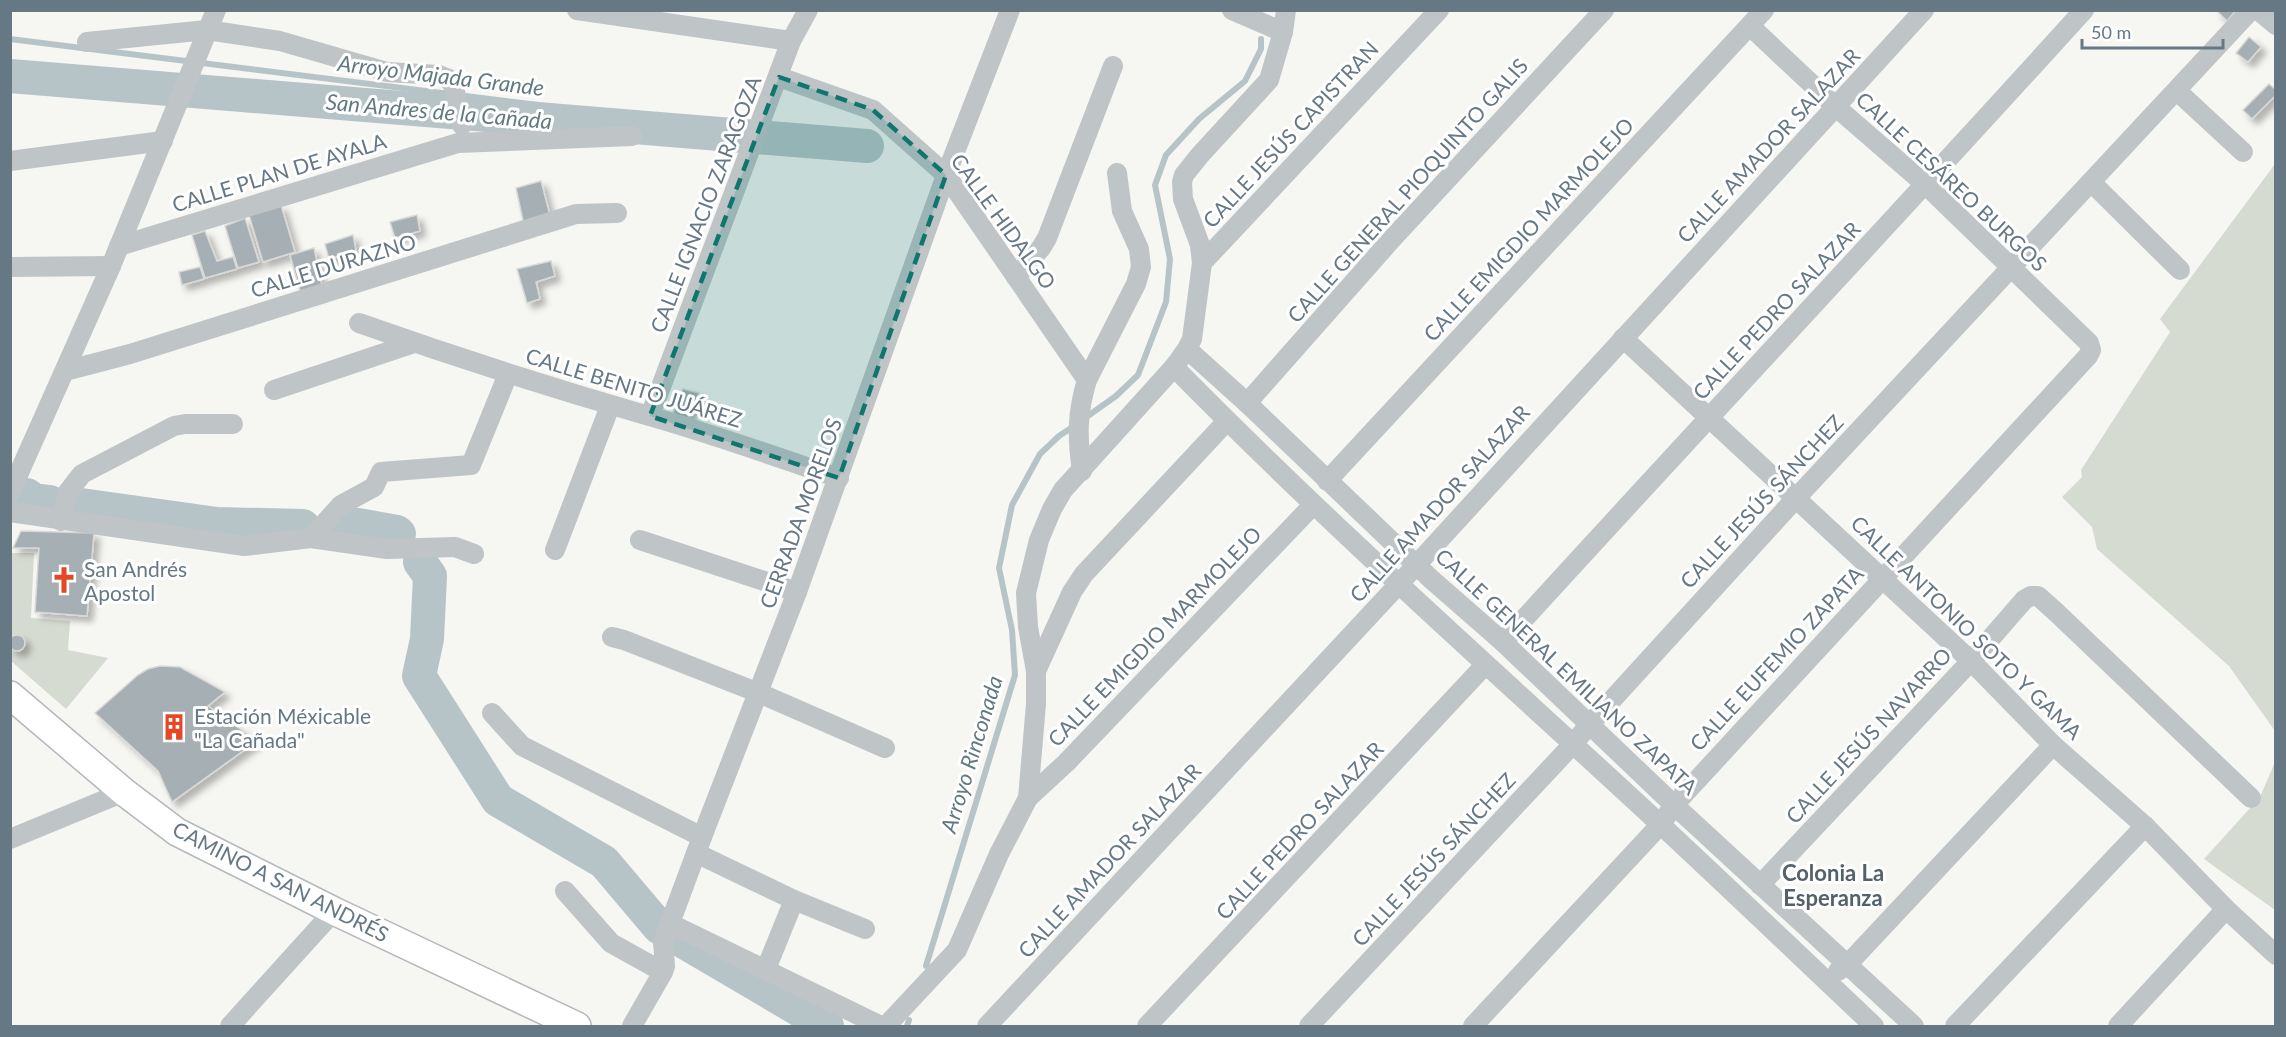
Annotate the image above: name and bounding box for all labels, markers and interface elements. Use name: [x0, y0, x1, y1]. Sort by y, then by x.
scale bar: [2082, 12, 2223, 50]
text: 50 m: [2091, 21, 2131, 43]
street label: CALLE JESÚS CAPISTRAN: [1197, 36, 1383, 232]
street label: CALLE AMADOR SALAZAR: [1671, 42, 1865, 247]
water label: Arroyo Majada Grande: [335, 49, 546, 101]
street label: CALLE GENERAL PIOQUINTO GALIS: [1282, 53, 1532, 327]
street label: CALLE IGNACIO ZARAGOZA: [644, 71, 766, 336]
street label: CALLE CESÁREO BURGOS: [1851, 86, 2053, 276]
water label: San Andres de la Cañada: [325, 88, 553, 134]
street label: CALLE EMIGDIO MARMOLEJO: [1418, 112, 1638, 346]
street label: CALLE PLAN DE AYALA: [169, 127, 390, 217]
street label: CALLE HIDALGO: [946, 148, 1062, 294]
street label: CALLE PEDRO SALAZAR: [1687, 215, 1865, 404]
street label: CALLE DURAZNO: [247, 228, 419, 302]
street label: CALLE BENITO JUÁREZ: [523, 342, 745, 432]
street label: CALLE AMADOR SALAZAR: [1344, 399, 1535, 607]
street label: CALLE JESÚS SÁNCHEZ: [1674, 409, 1848, 593]
street label: CERRADA MORELOS: [754, 414, 846, 612]
street label: CALLE ANTONIO SOTO Y GAMA: [1846, 510, 2088, 745]
street label: CALLE EMIGDIO MARMOLEJO: [1042, 521, 1266, 751]
street label: CALLE GENERAL EMILIANO ZAPATA: [1431, 543, 1704, 800]
place label: San Andrés Apostol: [84, 556, 187, 605]
street label: CALLE EUFEMIO ZAPATA: [1684, 560, 1868, 755]
church icon: San Andrés Apostol: [49, 565, 79, 595]
street label: CALLE JESÚS NAVARRO: [1780, 642, 1956, 828]
water label: Arroyo Rinconada: [934, 672, 1008, 837]
place label: Estación Méxicable "La Cañada": [194, 703, 371, 752]
building icon: Estación Méxicable "La Cañada": [159, 712, 189, 742]
street label: CALLE PEDRO SALAZAR: [1210, 735, 1388, 924]
street label: CALLE AMADOR SALAZAR: [1012, 757, 1206, 962]
street label: CALLE JESÚS SÁNCHEZ: [1346, 767, 1520, 951]
street label: CAMINO A SAN ANDRÉS: [169, 816, 393, 946]
district label: Colonia La Esperanza: [1782, 859, 1884, 911]

